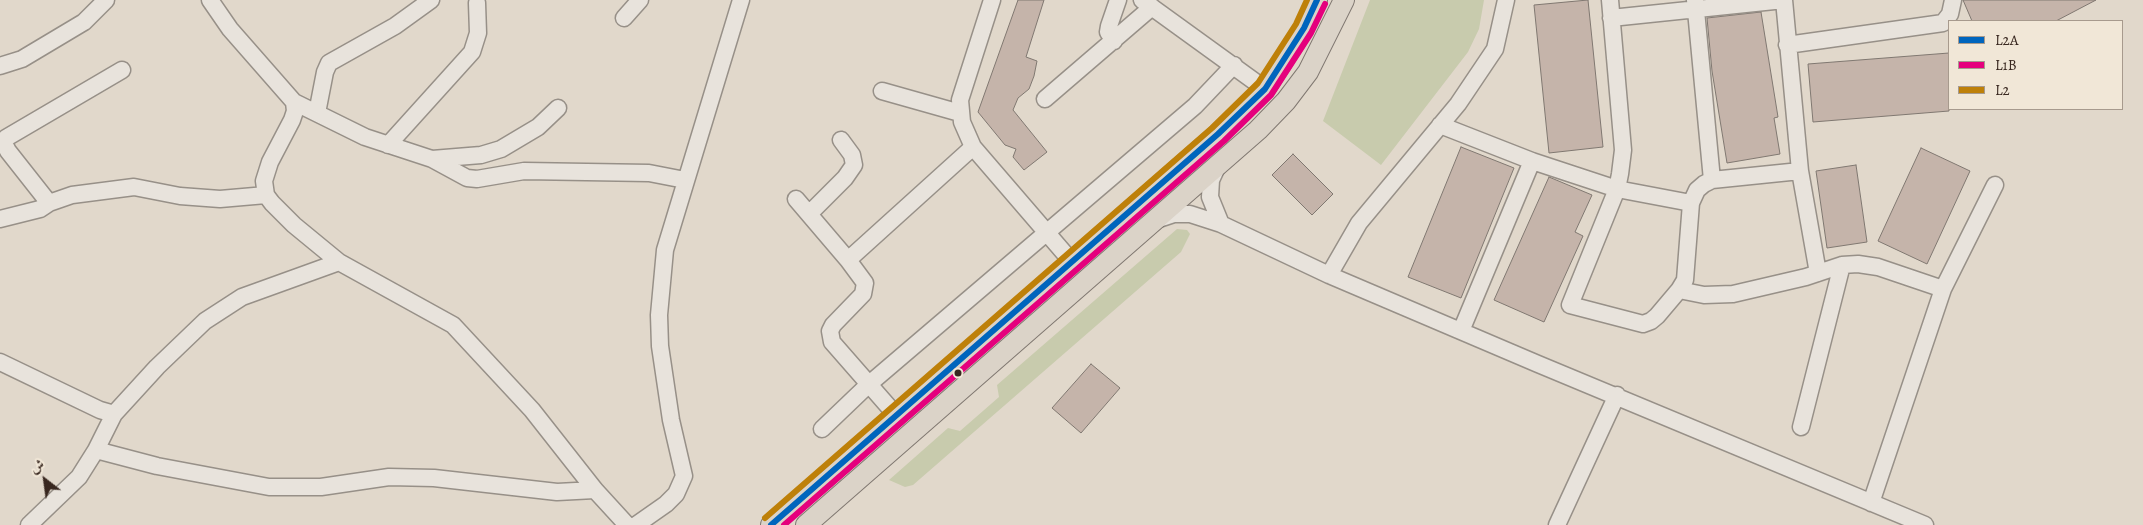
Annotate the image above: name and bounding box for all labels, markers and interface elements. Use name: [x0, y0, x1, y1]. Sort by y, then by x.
legend: [1948, 20, 2123, 110]
text: L2A: [1995, 30, 2019, 50]
text: L1B: [1995, 55, 2017, 75]
text: L2: [1995, 80, 2010, 100]
unlabelled marker: [953, 368, 963, 378]
north arrow: [20, 455, 70, 505]
text: ش: [26, 455, 48, 478]

